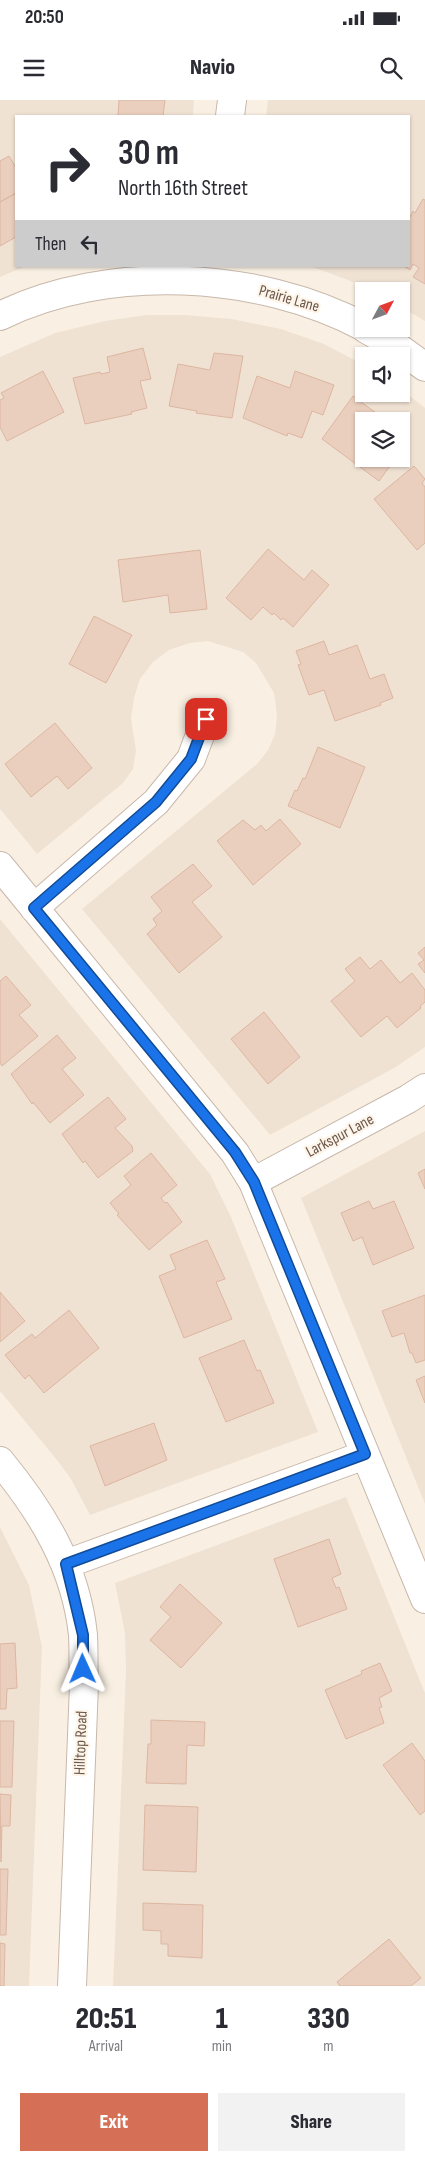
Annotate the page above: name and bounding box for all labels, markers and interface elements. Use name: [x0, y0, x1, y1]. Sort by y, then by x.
text: 20:50: [25, 6, 64, 29]
icon: menu: [20, 54, 48, 82]
text: Navio: [190, 54, 235, 81]
icon: search: [377, 54, 405, 82]
text: 30 m: [118, 132, 179, 175]
icon: right: [35, 135, 100, 200]
text: North 16th Street: [118, 175, 248, 202]
icon: left: [76, 230, 104, 258]
text: Then: [35, 233, 66, 256]
street label: Prairie Lane: [257, 281, 321, 317]
north arrow: [355, 282, 410, 338]
map controls: [355, 282, 410, 467]
button: sound: [355, 347, 410, 402]
button: layers: [355, 412, 410, 467]
pin: [185, 698, 227, 740]
icon: arrive: [192, 705, 220, 733]
street label: Larkspur Lane: [303, 1110, 377, 1162]
position arrow: [56, 1642, 108, 1694]
street label: Hilltop Road: [70, 1711, 92, 1775]
text: 20:51: [75, 2001, 136, 2037]
text: 1: [216, 2001, 228, 2037]
text: 330: [307, 2001, 350, 2037]
text: Arrival: [89, 2037, 123, 2056]
text: min: [212, 2037, 232, 2056]
text: m: [323, 2037, 334, 2056]
button: Exit: [20, 2093, 208, 2151]
button: Share: [218, 2093, 405, 2151]

